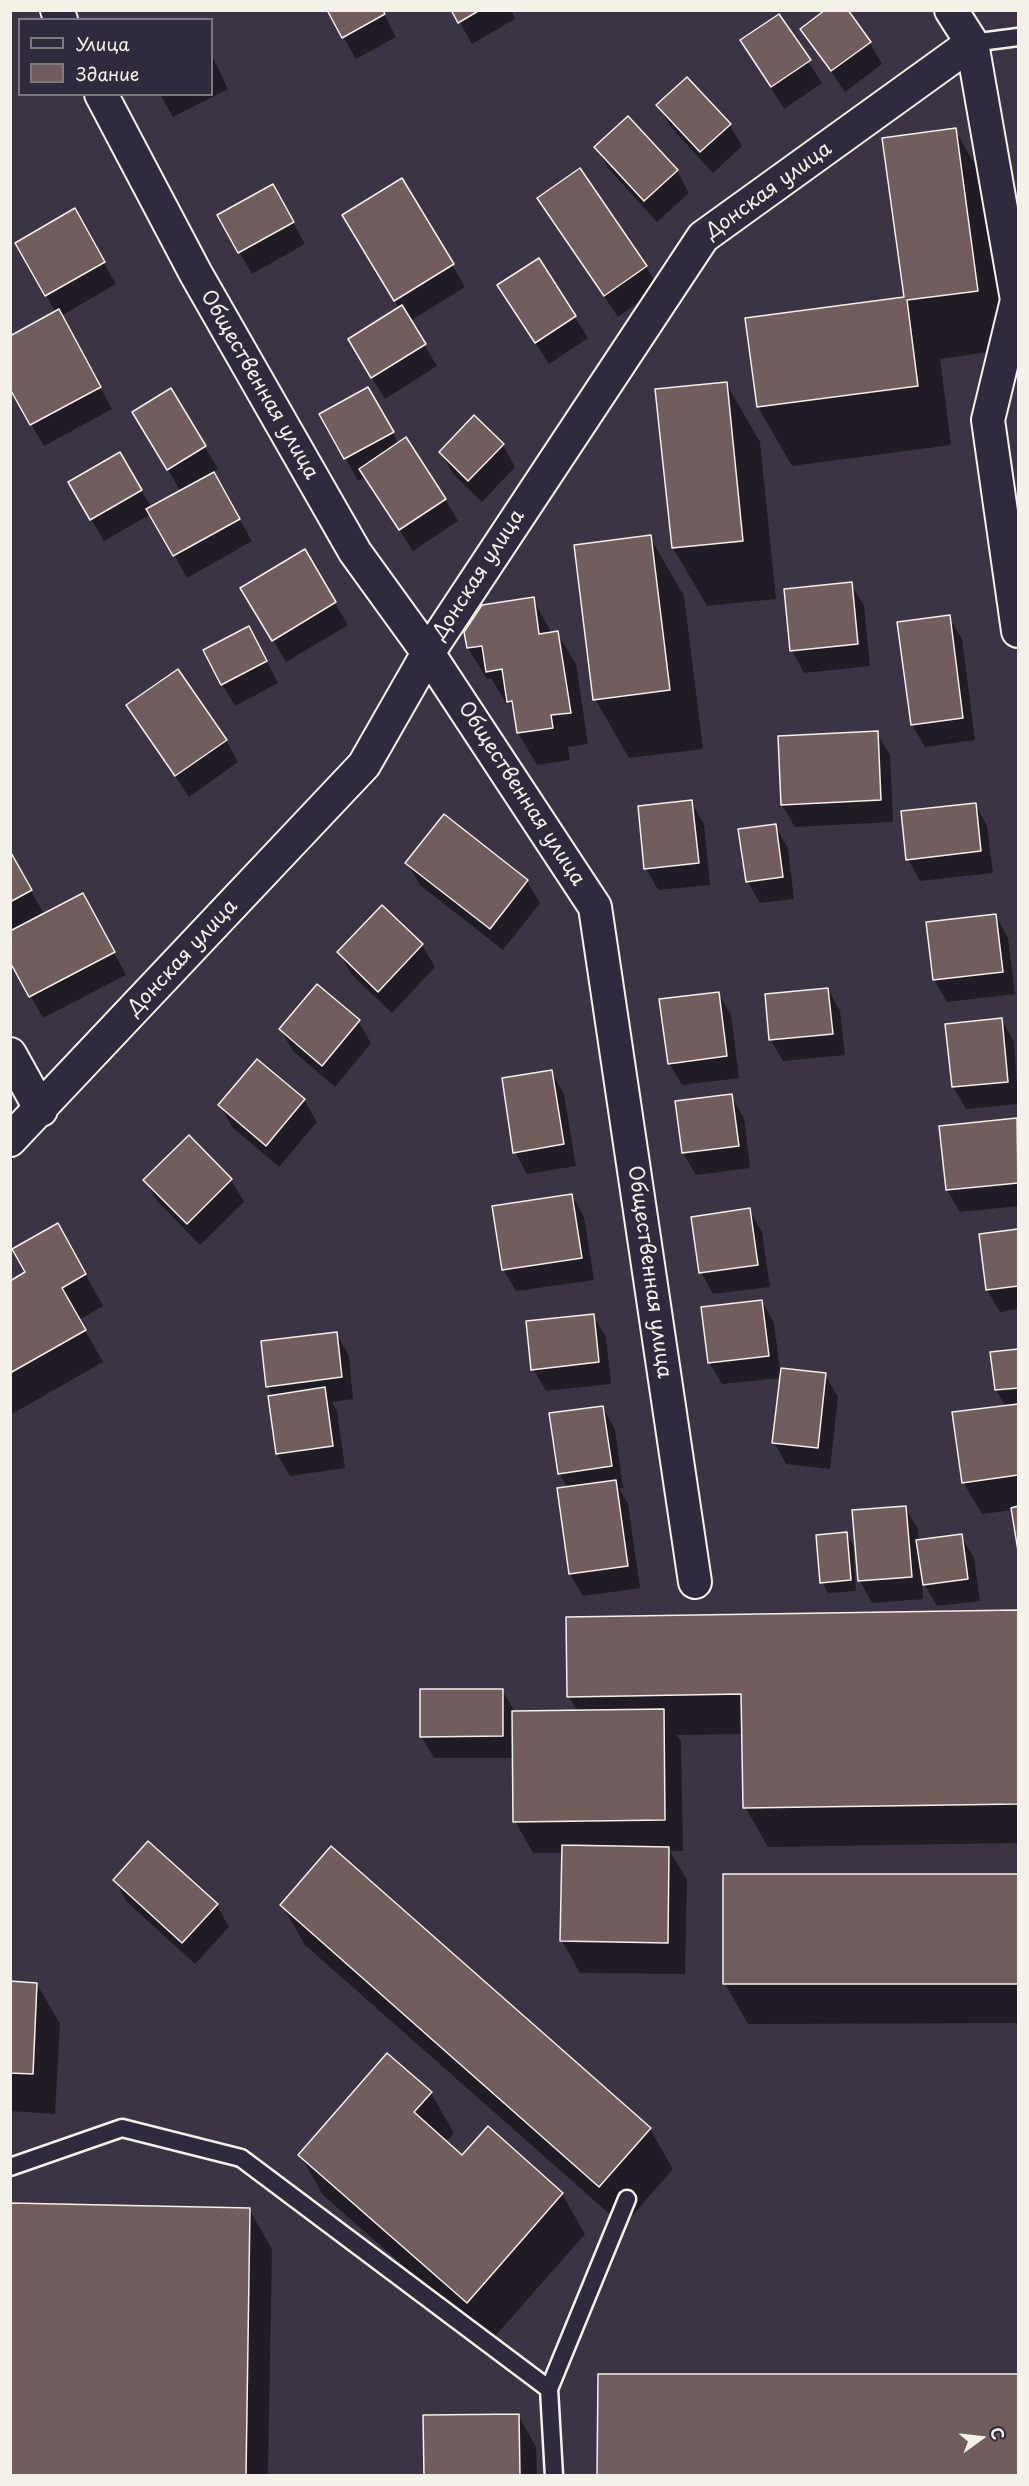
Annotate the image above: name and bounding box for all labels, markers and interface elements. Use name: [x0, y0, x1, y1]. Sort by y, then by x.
legend: [18, 18, 213, 96]
text: Улица: [76, 30, 130, 57]
text: Здание: [76, 60, 139, 87]
street label: Донская улица: [701, 137, 837, 245]
street label: Общественная улица: [195, 286, 323, 484]
street label: Донская улица: [428, 505, 530, 645]
street label: Общественная улица: [453, 697, 589, 891]
street label: Донская улица: [123, 895, 243, 1021]
street label: Общественная улица: [622, 1164, 676, 1380]
north arrow: [951, 2408, 1011, 2468]
text: С: [985, 2424, 1012, 2442]

